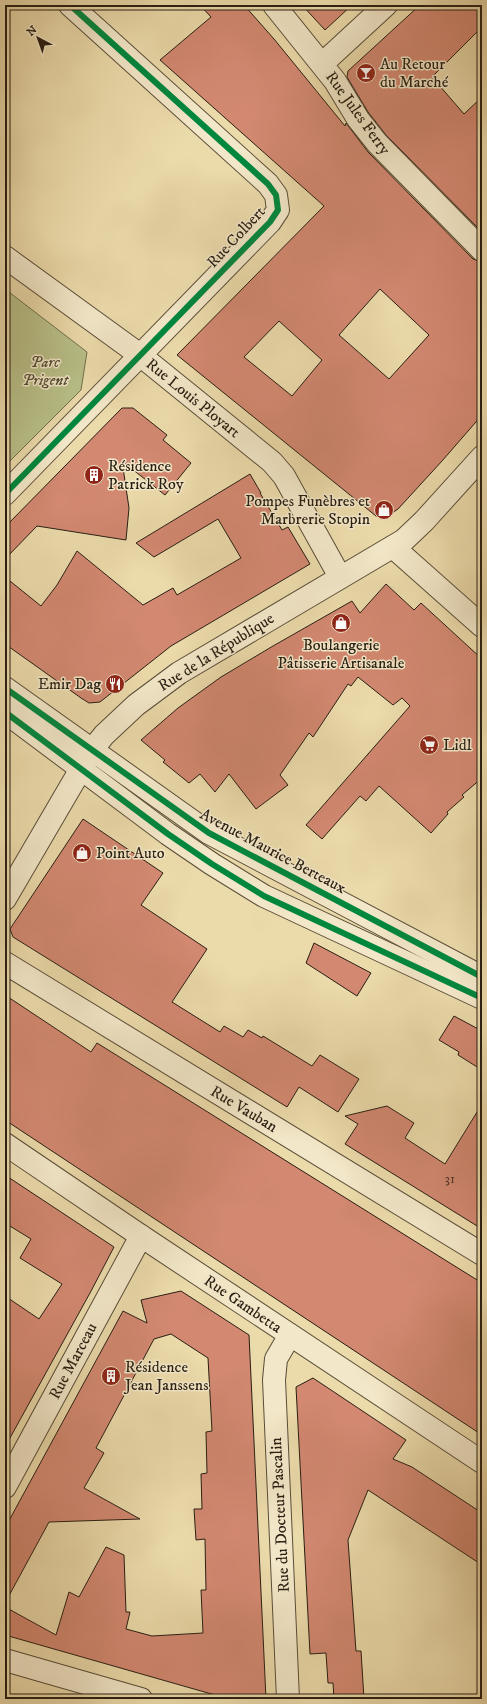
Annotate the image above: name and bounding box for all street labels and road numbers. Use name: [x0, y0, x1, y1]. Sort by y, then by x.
street label: Rue Jules Ferry: [321, 68, 395, 159]
street label: Rue Colbert: [203, 202, 269, 272]
street label: Rue Louis Ployart: [142, 354, 244, 442]
street label: Rue de la République: [154, 608, 278, 696]
street label: Avenue Maurice Berteaux: [197, 804, 350, 898]
street label: Rue Vauban: [207, 1081, 282, 1137]
street label: Rue Gambetta: [200, 1271, 286, 1337]
street label: Rue Marceau: [45, 1319, 102, 1403]
street label: Rue du Docteur Pascalin: [266, 1436, 294, 1593]

